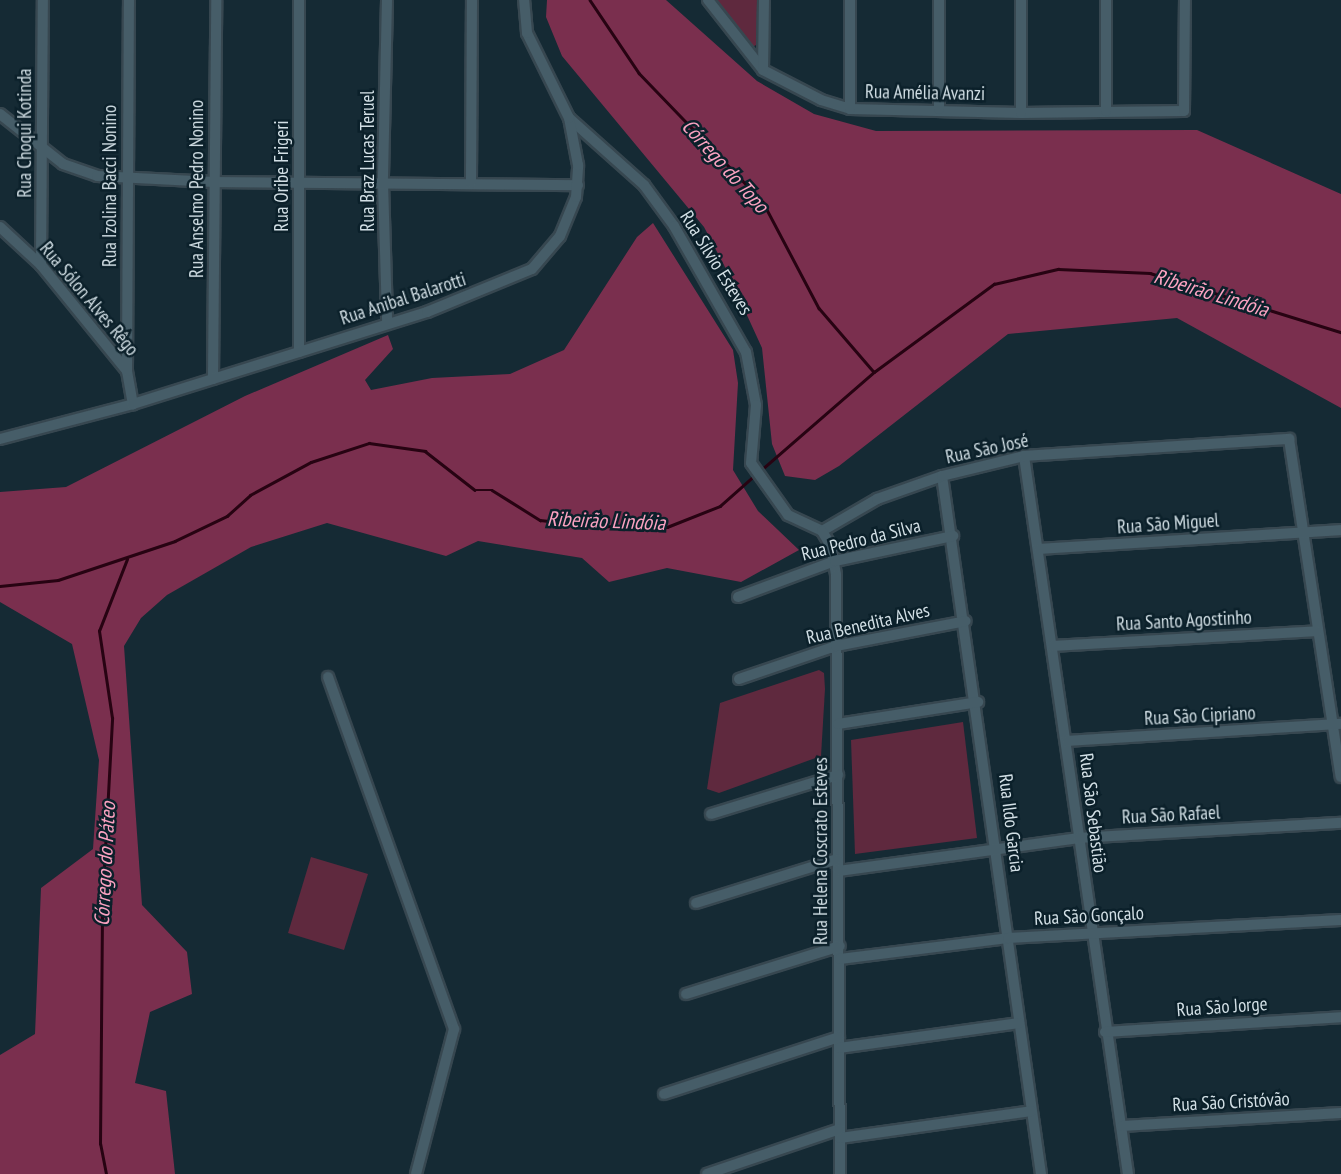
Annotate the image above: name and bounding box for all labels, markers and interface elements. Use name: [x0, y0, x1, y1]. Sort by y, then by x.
street label: Rua Choqui Kotinda: [14, 68, 36, 198]
street label: Rua Amélia Avanzi: [864, 81, 986, 105]
street label: Rua Braz Lucas Teruel: [357, 90, 379, 232]
street label: Rua Anselmo Pedro Nonino: [186, 100, 208, 278]
street label: Rua Izolina Bacci Nonino: [99, 105, 121, 267]
water label: Córrego do Topo: [676, 114, 774, 218]
street label: Rua Oribe Frigeri: [271, 120, 293, 232]
street label: Rua Sílvio Esteves: [675, 207, 757, 319]
street label: Rua Sólon Alves Rêgo: [35, 237, 143, 361]
water label: Ribeirão Lindóia: [1151, 264, 1271, 322]
street label: Rua Anibal Balarotti: [337, 268, 469, 330]
street label: Rua São José: [944, 429, 1030, 469]
water label: Ribeirão Lindóia: [546, 506, 666, 536]
street label: Rua São Miguel: [1116, 509, 1220, 539]
street label: Rua Pedro da Silva: [799, 514, 923, 566]
street label: Rua Benedita Alves: [804, 599, 932, 649]
street label: Rua Santo Agostinho: [1115, 606, 1253, 636]
street label: Rua São Cipriano: [1144, 702, 1256, 730]
street label: Rua São Sebastião: [1074, 752, 1112, 874]
street label: Rua Helena Coscrato Esteves: [810, 757, 832, 945]
street label: Rua Ildo Garcia: [994, 773, 1028, 873]
water label: Córrego do Páteo: [89, 801, 121, 927]
street label: Rua São Rafael: [1121, 801, 1221, 829]
street label: Rua São Gonçalo: [1034, 902, 1144, 930]
street label: Rua São Jorge: [1176, 992, 1268, 1022]
street label: Rua São Cristóvão: [1172, 1088, 1290, 1116]

